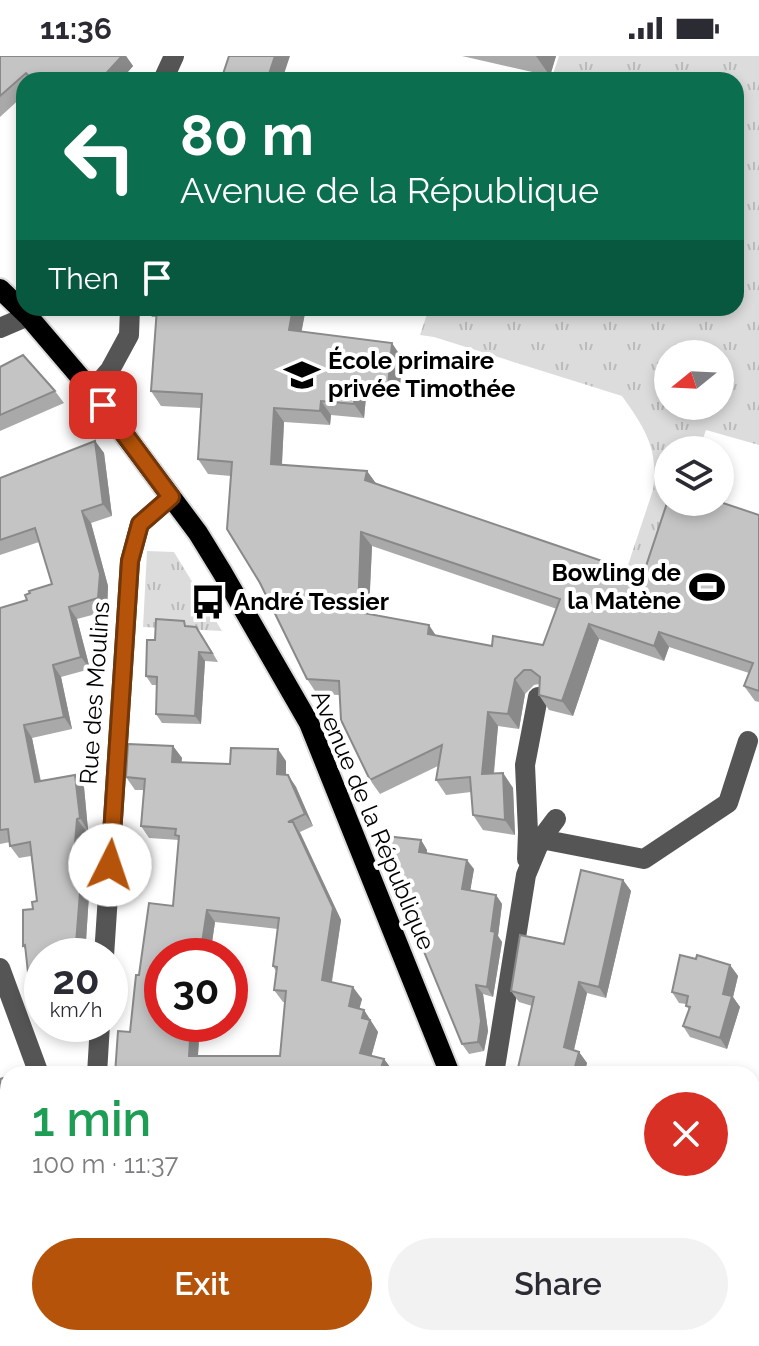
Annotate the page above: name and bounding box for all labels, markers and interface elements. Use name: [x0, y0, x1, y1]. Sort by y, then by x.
text: 11:36: [40, 11, 112, 46]
text: 80 m: [180, 102, 314, 168]
icon: left: [48, 104, 152, 208]
text: Avenue de la République: [180, 169, 599, 211]
icon: arrive: [135, 256, 179, 300]
text: Then: [48, 261, 119, 296]
north arrow: [654, 340, 734, 420]
map controls: [654, 340, 734, 516]
place label: École primaire privée Timothée: [328, 346, 515, 403]
school or university icon: École primaire privée Timothée: [283, 356, 321, 394]
pin: [69, 371, 137, 439]
icon: arrive: [81, 383, 125, 427]
button: layers: [654, 436, 734, 516]
place label: Bowling de la Matène: [551, 558, 681, 615]
sports icon: Bowling de la Matène: [688, 568, 726, 606]
bus stop icon: André Tessier: [189, 583, 227, 621]
place label: André Tessier: [234, 587, 389, 616]
street label: Rue des Moulins: [74, 600, 115, 785]
street label: Avenue de la République: [306, 686, 441, 954]
position arrow: [68, 823, 152, 907]
speed limit sign: 30: [144, 938, 248, 1042]
text: 20: [52, 956, 100, 1003]
text: km/h: [50, 998, 102, 1022]
text: 1 min: [32, 1091, 151, 1147]
button: close: [644, 1092, 728, 1176]
text: 100 m · 11:37: [32, 1149, 178, 1179]
button: Exit: [32, 1238, 372, 1330]
button: Share: [388, 1238, 728, 1330]

